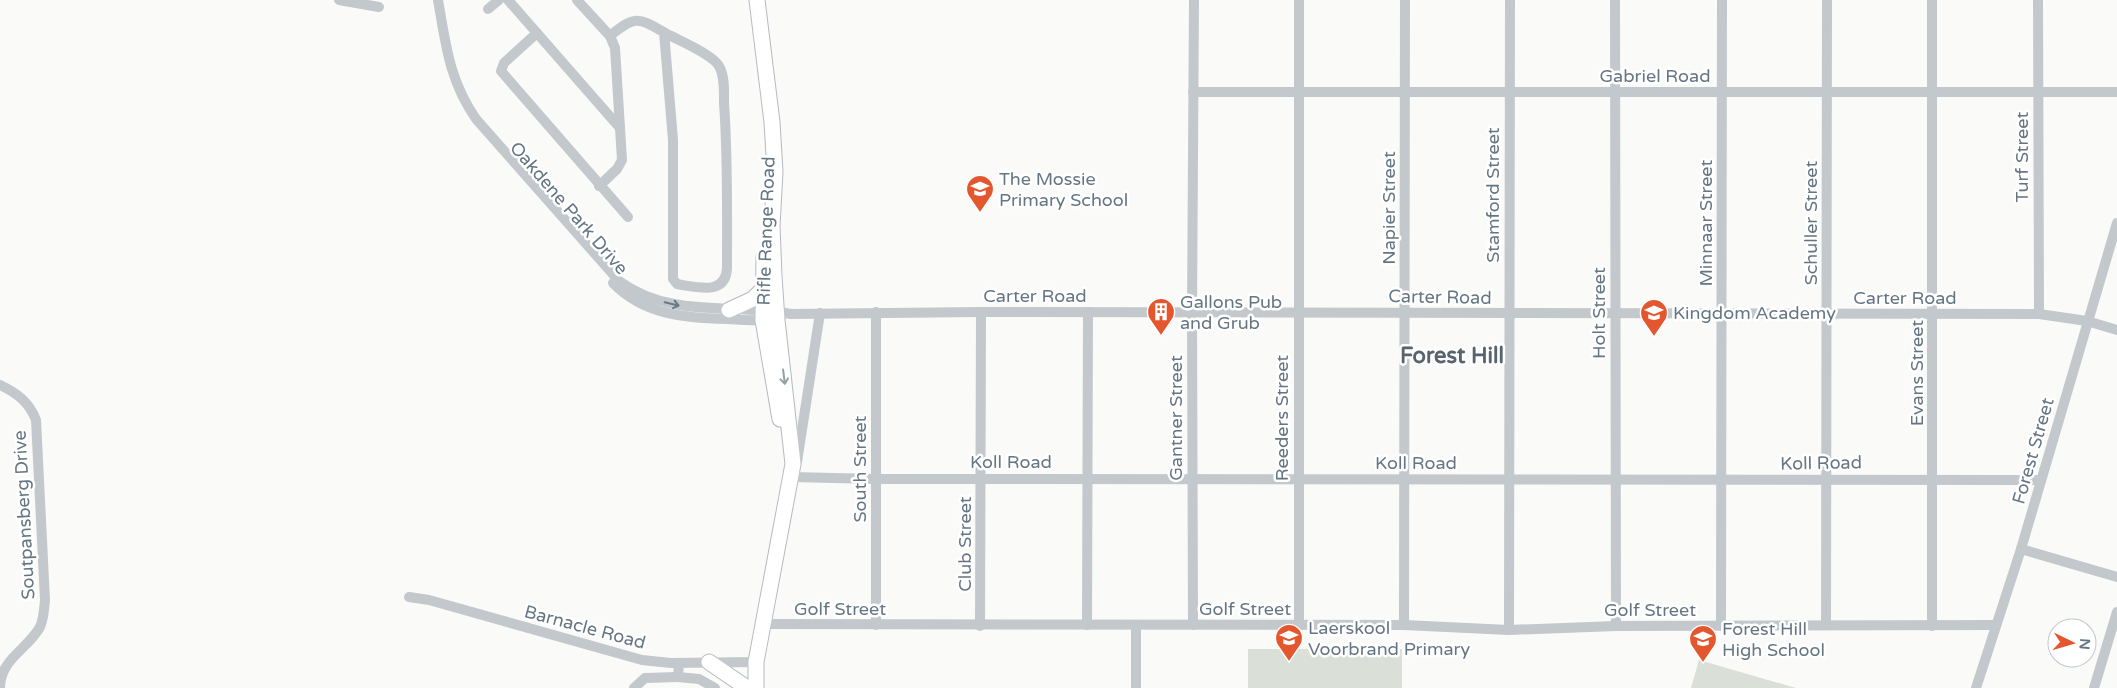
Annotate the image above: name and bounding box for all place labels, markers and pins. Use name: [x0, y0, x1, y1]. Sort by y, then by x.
place label: The Mossie Primary School: [999, 168, 1128, 211]
school or university icon: The Mossie Primary School: [965, 174, 995, 213]
place label: Gallons Pub and Grub: [1180, 291, 1282, 334]
building icon: Gallons Pub and Grub: [1146, 297, 1176, 336]
school or university icon: Kingdom Academy: [1639, 298, 1669, 337]
place label: Kingdom Academy: [1673, 302, 1836, 324]
place label: Laerskool Voorbrand Primary: [1308, 617, 1471, 660]
place label: Forest Hill High School: [1722, 618, 1825, 661]
school or university icon: Laerskool Voorbrand Primary: [1274, 623, 1304, 662]
school or university icon: Forest Hill High School: [1688, 624, 1718, 663]

